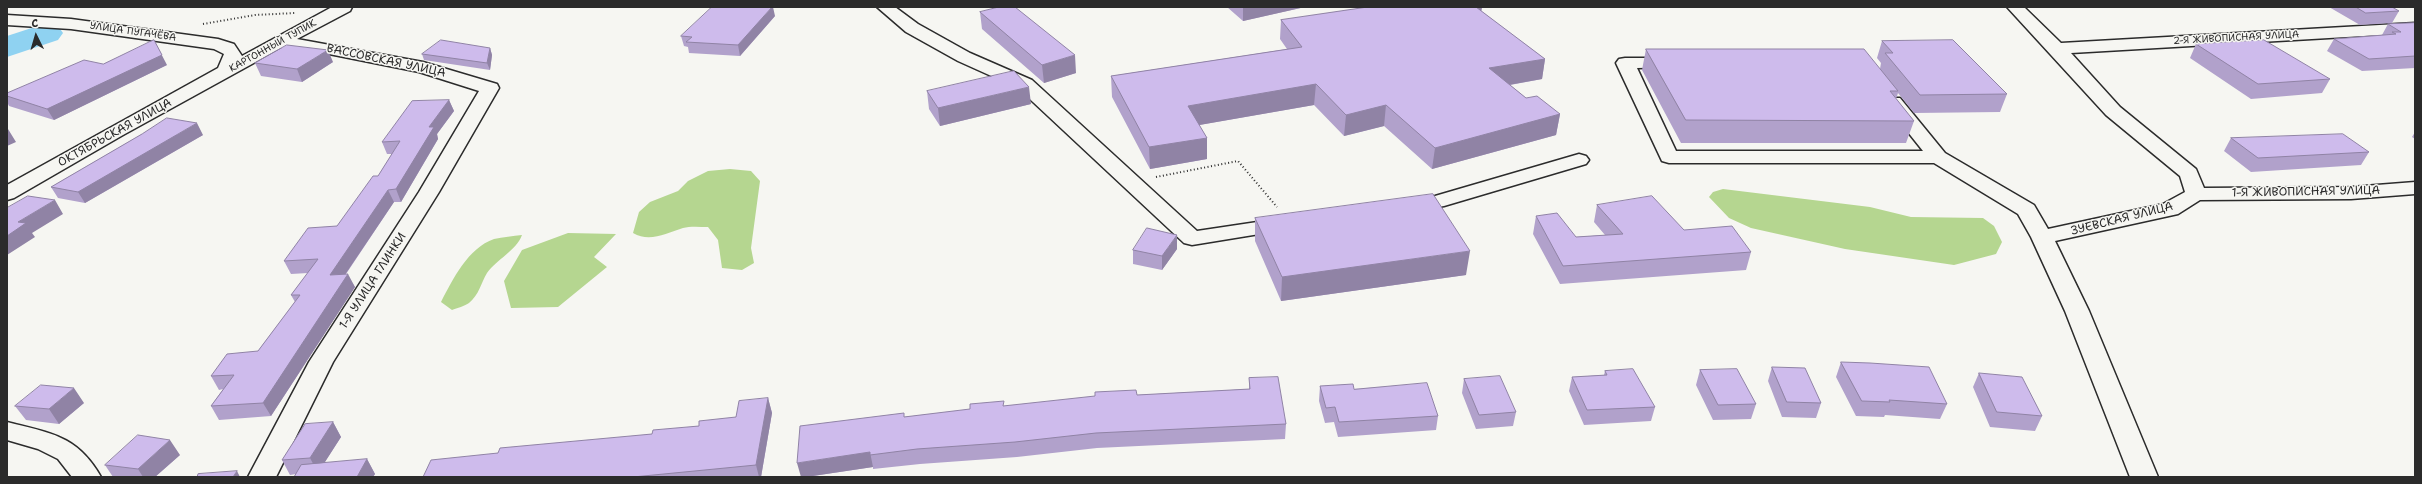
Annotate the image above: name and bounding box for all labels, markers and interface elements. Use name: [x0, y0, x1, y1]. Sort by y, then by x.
north arrow: [16, 16, 56, 56]
text: С: [31, 16, 39, 31]
street label: КАРТОННЫЙ ТУПИК: [227, 17, 319, 75]
street label: УЛИЦА ПУГАЧЁВА: [89, 20, 177, 44]
street label: 2-Я ЖИВОПИСНАЯ УЛИЦА: [2173, 29, 2299, 47]
street label: ВАССОВСКАЯ УЛИЦА: [325, 41, 447, 81]
street label: ОКТЯБРЬСКАЯ УЛИЦА: [56, 96, 174, 170]
street label: 1-Я ЖИВОПИСНАЯ УЛИЦА: [2232, 184, 2380, 200]
street label: ЗУЕВСКАЯ УЛИЦА: [2069, 199, 2175, 239]
street label: 1-Я УЛИЦА ГЛИНКИ: [337, 230, 409, 332]

